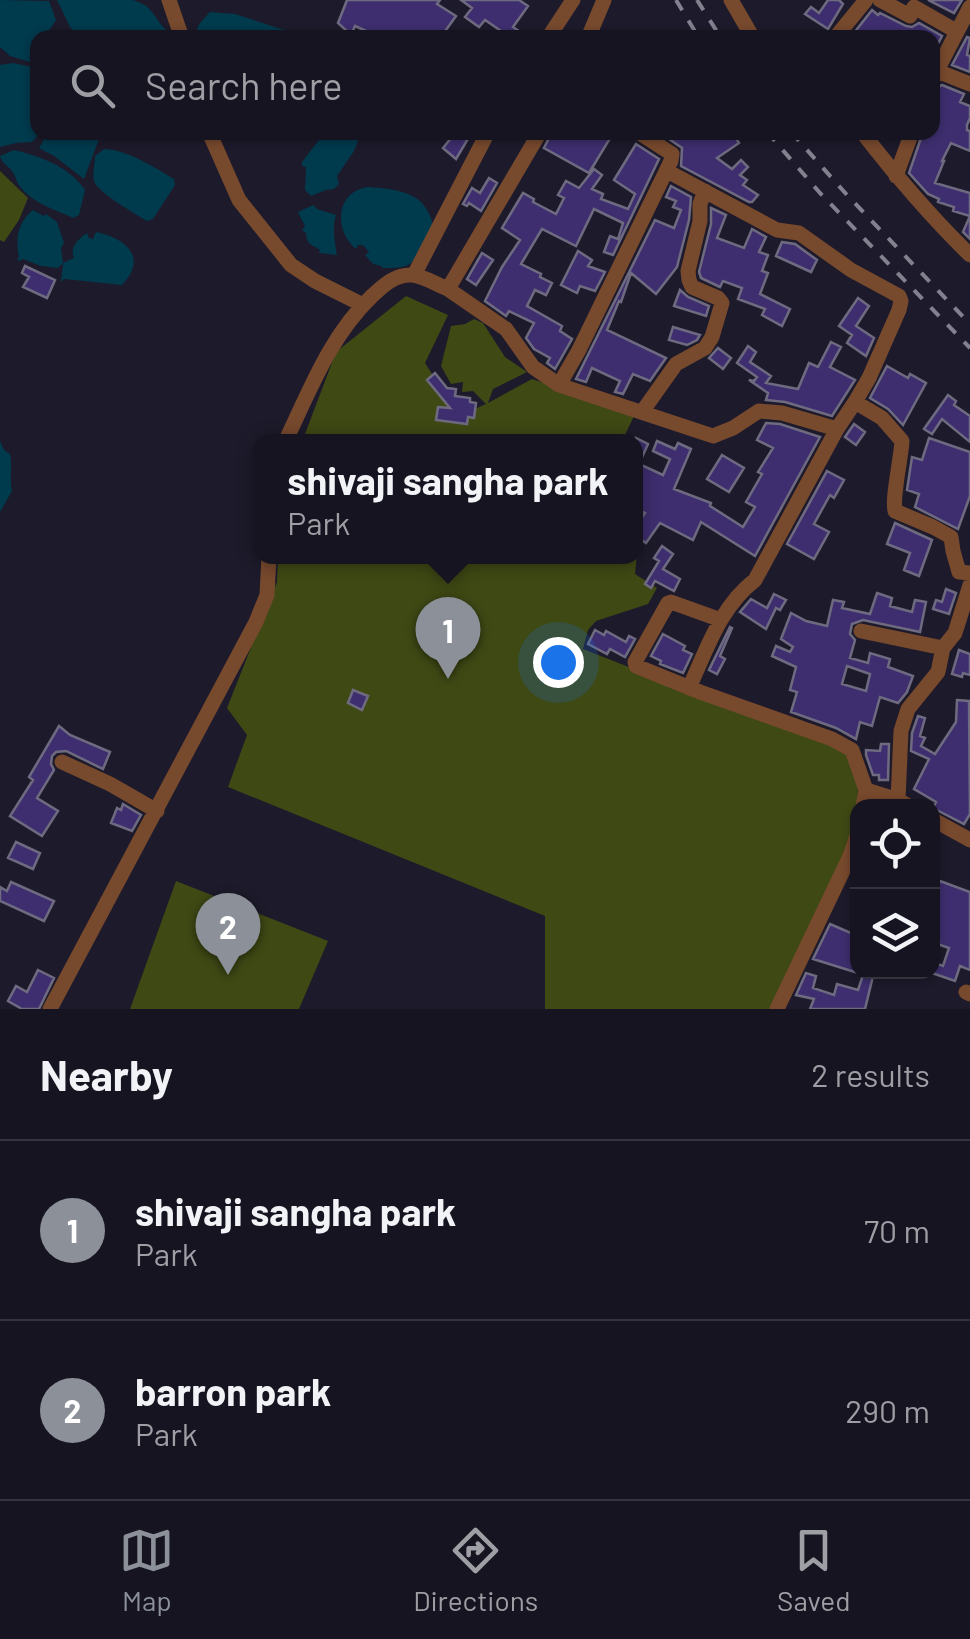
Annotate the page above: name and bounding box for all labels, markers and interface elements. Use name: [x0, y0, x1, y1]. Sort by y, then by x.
search box: [30, 30, 940, 140]
icon: search: [65, 58, 120, 113]
text: Search here: [145, 62, 343, 108]
popup: [253, 434, 643, 564]
text: shivaji sangha park: [287, 457, 609, 503]
text: Park: [287, 503, 350, 541]
pin: 1: [416, 596, 480, 679]
your location: [533, 637, 584, 688]
map controls: [850, 799, 940, 979]
button: locate: [850, 799, 940, 889]
button: layers: [850, 889, 940, 979]
pin: 2: [196, 892, 260, 975]
text: Nearby: [40, 1049, 173, 1099]
text: 2 results: [811, 1055, 930, 1093]
text: shivaji sangha park: [135, 1188, 456, 1234]
text: 1: [67, 1211, 78, 1249]
text: 70 m: [864, 1211, 930, 1249]
text: Park: [135, 1234, 198, 1272]
text: barron park: [135, 1368, 331, 1414]
text: 2: [64, 1391, 81, 1429]
text: 290 m: [845, 1391, 930, 1429]
text: Park: [135, 1414, 198, 1452]
tab: Map: [119, 1523, 174, 1617]
tab: Directions: [413, 1523, 538, 1617]
tab: Saved: [777, 1523, 851, 1617]

